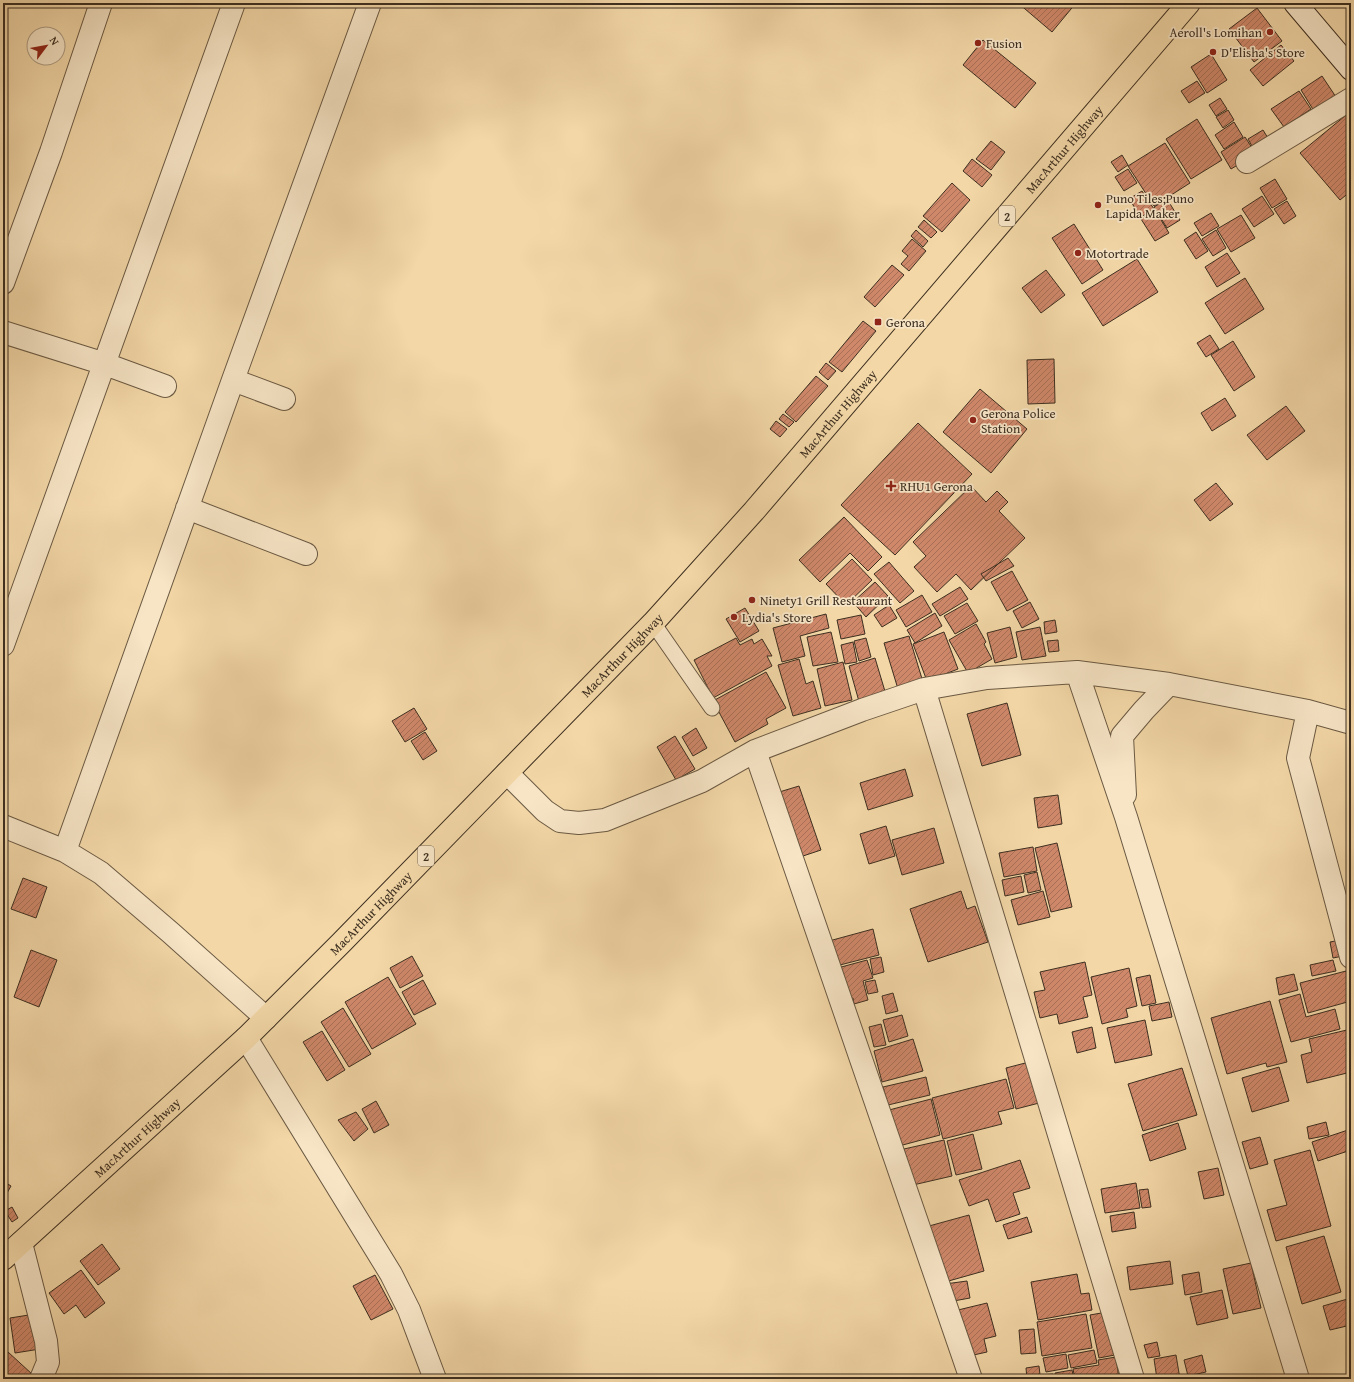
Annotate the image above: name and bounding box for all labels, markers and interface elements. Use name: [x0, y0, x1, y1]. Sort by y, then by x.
place label: Aeroll's Lomihan: [1170, 23, 1263, 42]
north arrow: [26, 26, 66, 66]
marker: Aeroll's Lomihan: [1265, 27, 1275, 37]
text: N: [46, 33, 64, 49]
place label: Fusion: [986, 34, 1023, 53]
marker: Fusion: [973, 38, 983, 48]
place label: D'Elisha's Store: [1221, 43, 1305, 62]
marker: D'Elisha's Store: [1208, 47, 1218, 57]
street label: MacArthur Highway: [1021, 100, 1107, 197]
place label: Puno Tiles;Puno Lapida Maker: [1106, 189, 1194, 223]
marker: Puno Tiles;Puno Lapida Maker: [1093, 200, 1103, 210]
road number: 2: [999, 206, 1015, 226]
place label: Motortrade: [1086, 244, 1149, 263]
marker: Motortrade: [1073, 248, 1083, 258]
place label: Gerona: [886, 313, 926, 332]
marker: Gerona: [873, 317, 883, 327]
street label: MacArthur Highway: [794, 365, 881, 462]
place label: Gerona Police Station: [981, 404, 1056, 438]
marker: Gerona Police Station: [968, 415, 978, 425]
place label: RHU1 Gerona: [900, 477, 974, 496]
marker: RHU1 Gerona: [885, 480, 897, 492]
place label: Ninety1 Grill Restaurant: [760, 591, 893, 610]
marker: Ninety1 Grill Restaurant: [747, 595, 757, 605]
street label: MacArthur Highway: [576, 608, 668, 701]
place label: Lydia's Store: [742, 608, 812, 627]
marker: Lydia's Store: [729, 612, 739, 622]
road number: 2: [418, 846, 434, 866]
street label: MacArthur Highway: [325, 866, 416, 959]
street label: MacArthur Highway: [90, 1093, 185, 1182]

